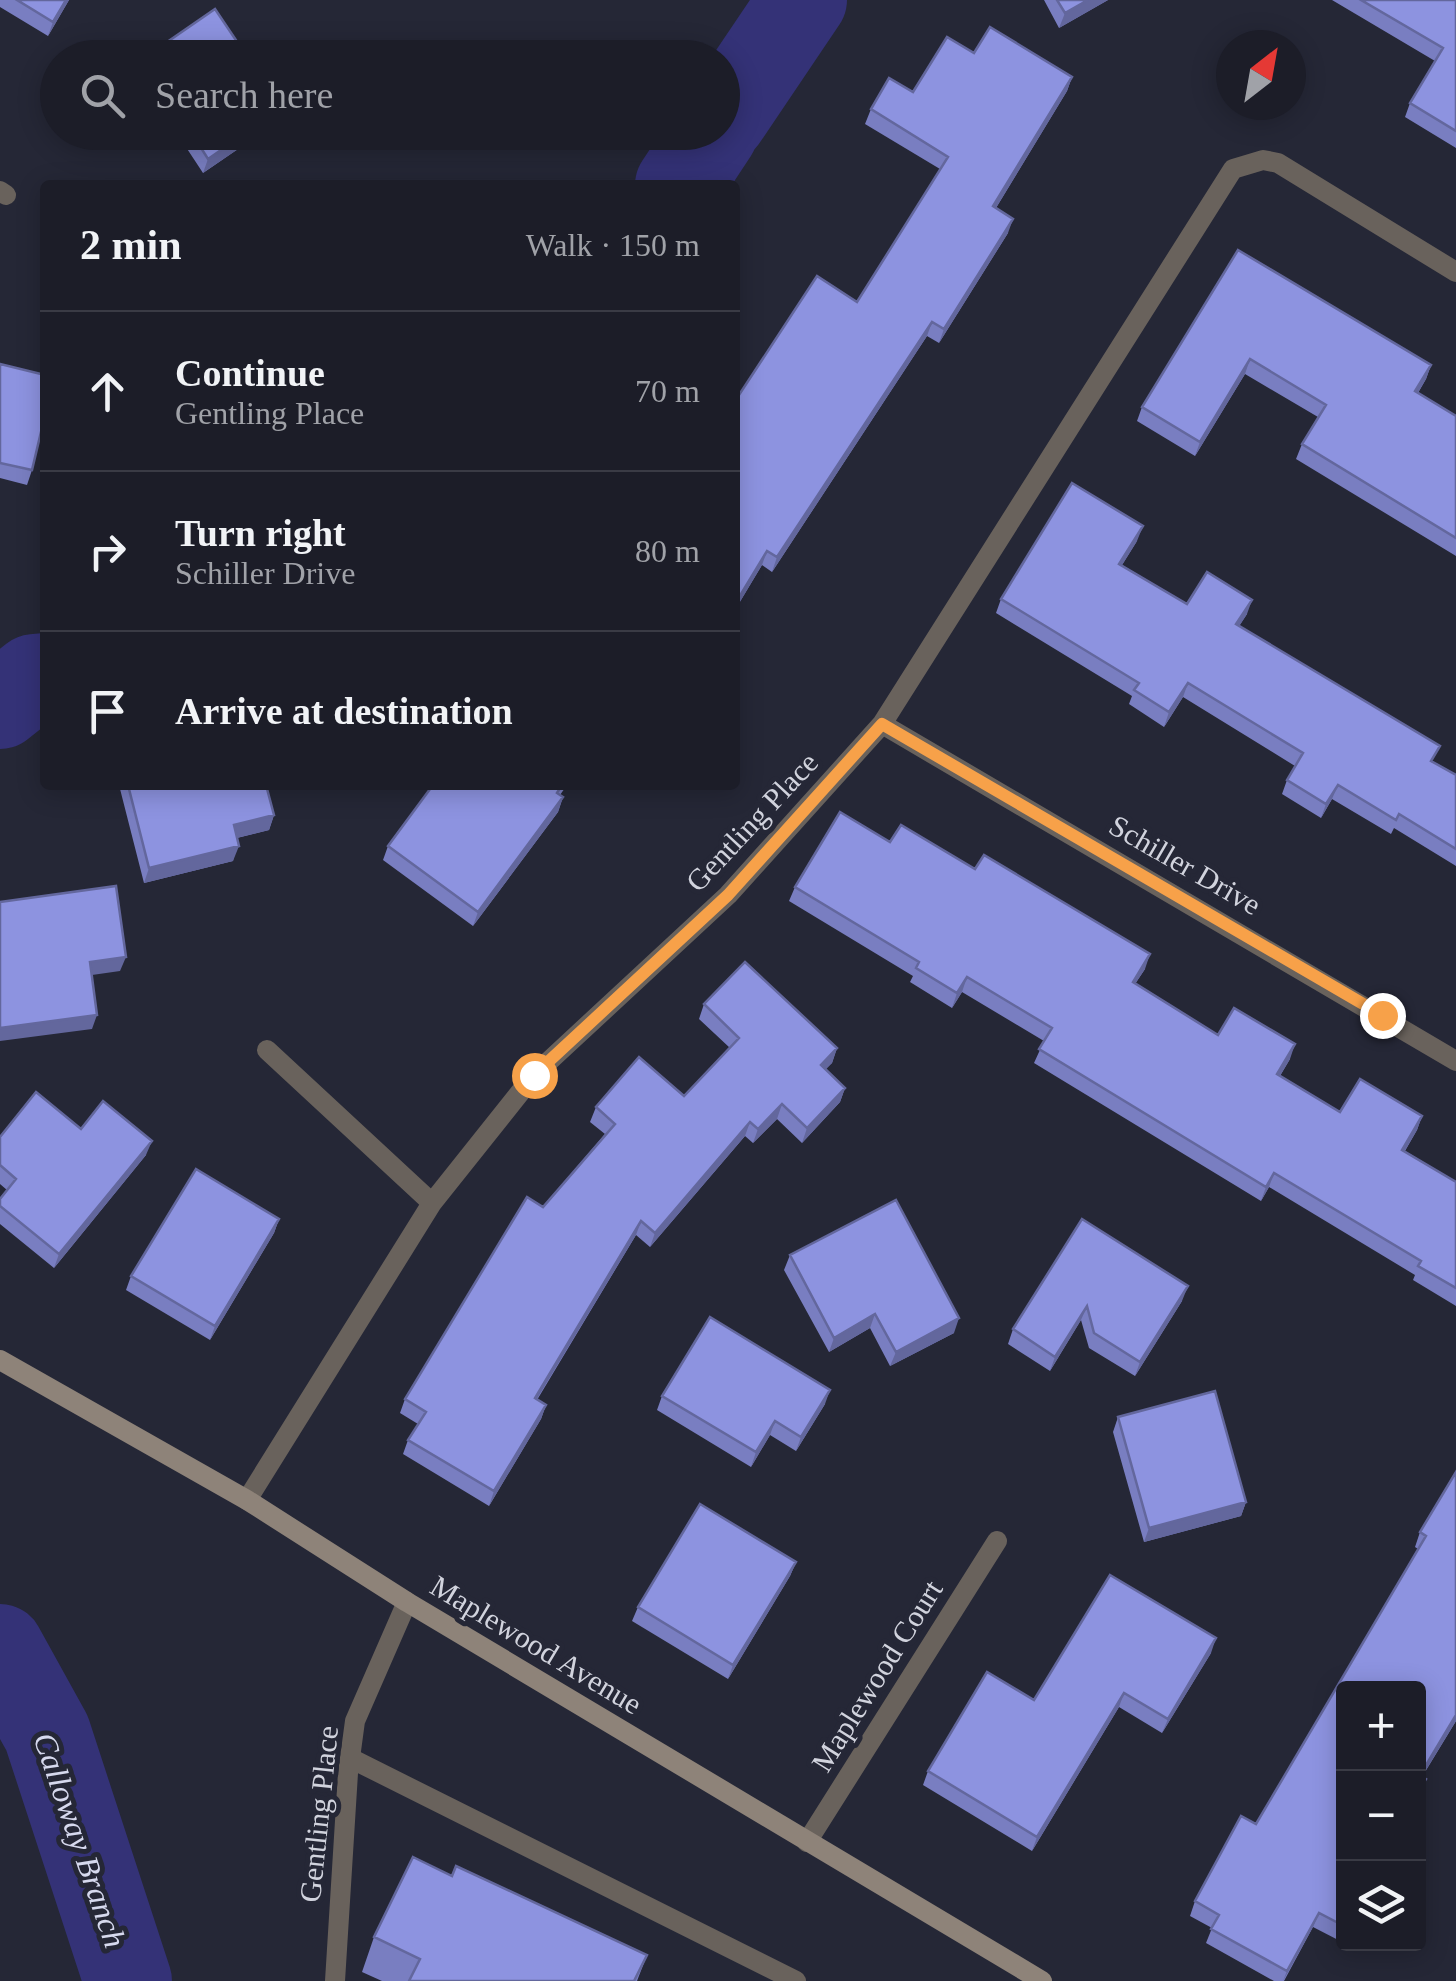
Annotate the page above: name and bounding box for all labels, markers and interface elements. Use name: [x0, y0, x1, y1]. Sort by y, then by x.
north arrow: [1216, 30, 1306, 120]
search box: [40, 40, 740, 150]
icon: search: [75, 68, 130, 123]
text: Search here: [155, 74, 333, 116]
text: 2 min: [80, 222, 182, 268]
text: Walk · 150 m: [526, 227, 700, 263]
text: Continue: [175, 352, 325, 394]
icon: ahead: [80, 364, 135, 419]
text: 70 m: [635, 373, 700, 409]
text: Gentling Place: [175, 395, 364, 431]
text: Turn right: [175, 512, 346, 554]
icon: right: [80, 524, 135, 579]
text: 80 m: [635, 533, 700, 569]
text: Schiller Drive: [175, 555, 355, 591]
icon: arrive: [80, 684, 135, 739]
text: Arrive at destination: [175, 690, 513, 732]
street label: Gentling Place: [679, 746, 824, 898]
street label: Schiller Drive: [1104, 808, 1267, 921]
route end: [1360, 993, 1406, 1039]
route start: [512, 1053, 558, 1099]
street label: Maplewood Avenue: [425, 1569, 648, 1721]
street label: Maplewood Court: [805, 1574, 949, 1777]
map controls: [1336, 1681, 1426, 1951]
button: +: [1336, 1681, 1426, 1771]
street label: Gentling Place: [293, 1724, 344, 1904]
water label: Calloway Branch: [26, 1728, 134, 1952]
button: −: [1336, 1771, 1426, 1861]
button: layers: [1336, 1861, 1426, 1951]

